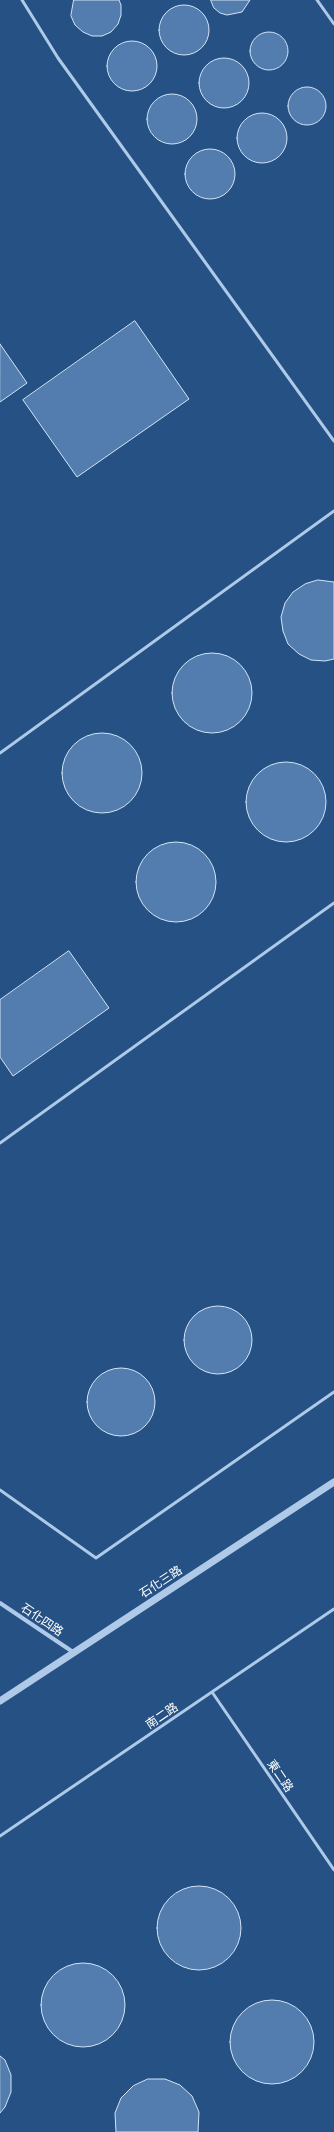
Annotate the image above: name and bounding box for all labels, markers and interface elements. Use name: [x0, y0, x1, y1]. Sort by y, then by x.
street label: 石化三路: [137, 1563, 185, 1601]
street label: 石化四路: [18, 1601, 66, 1639]
street label: 南二路: [143, 1700, 181, 1732]
street label: 東二路: [264, 1757, 296, 1795]

